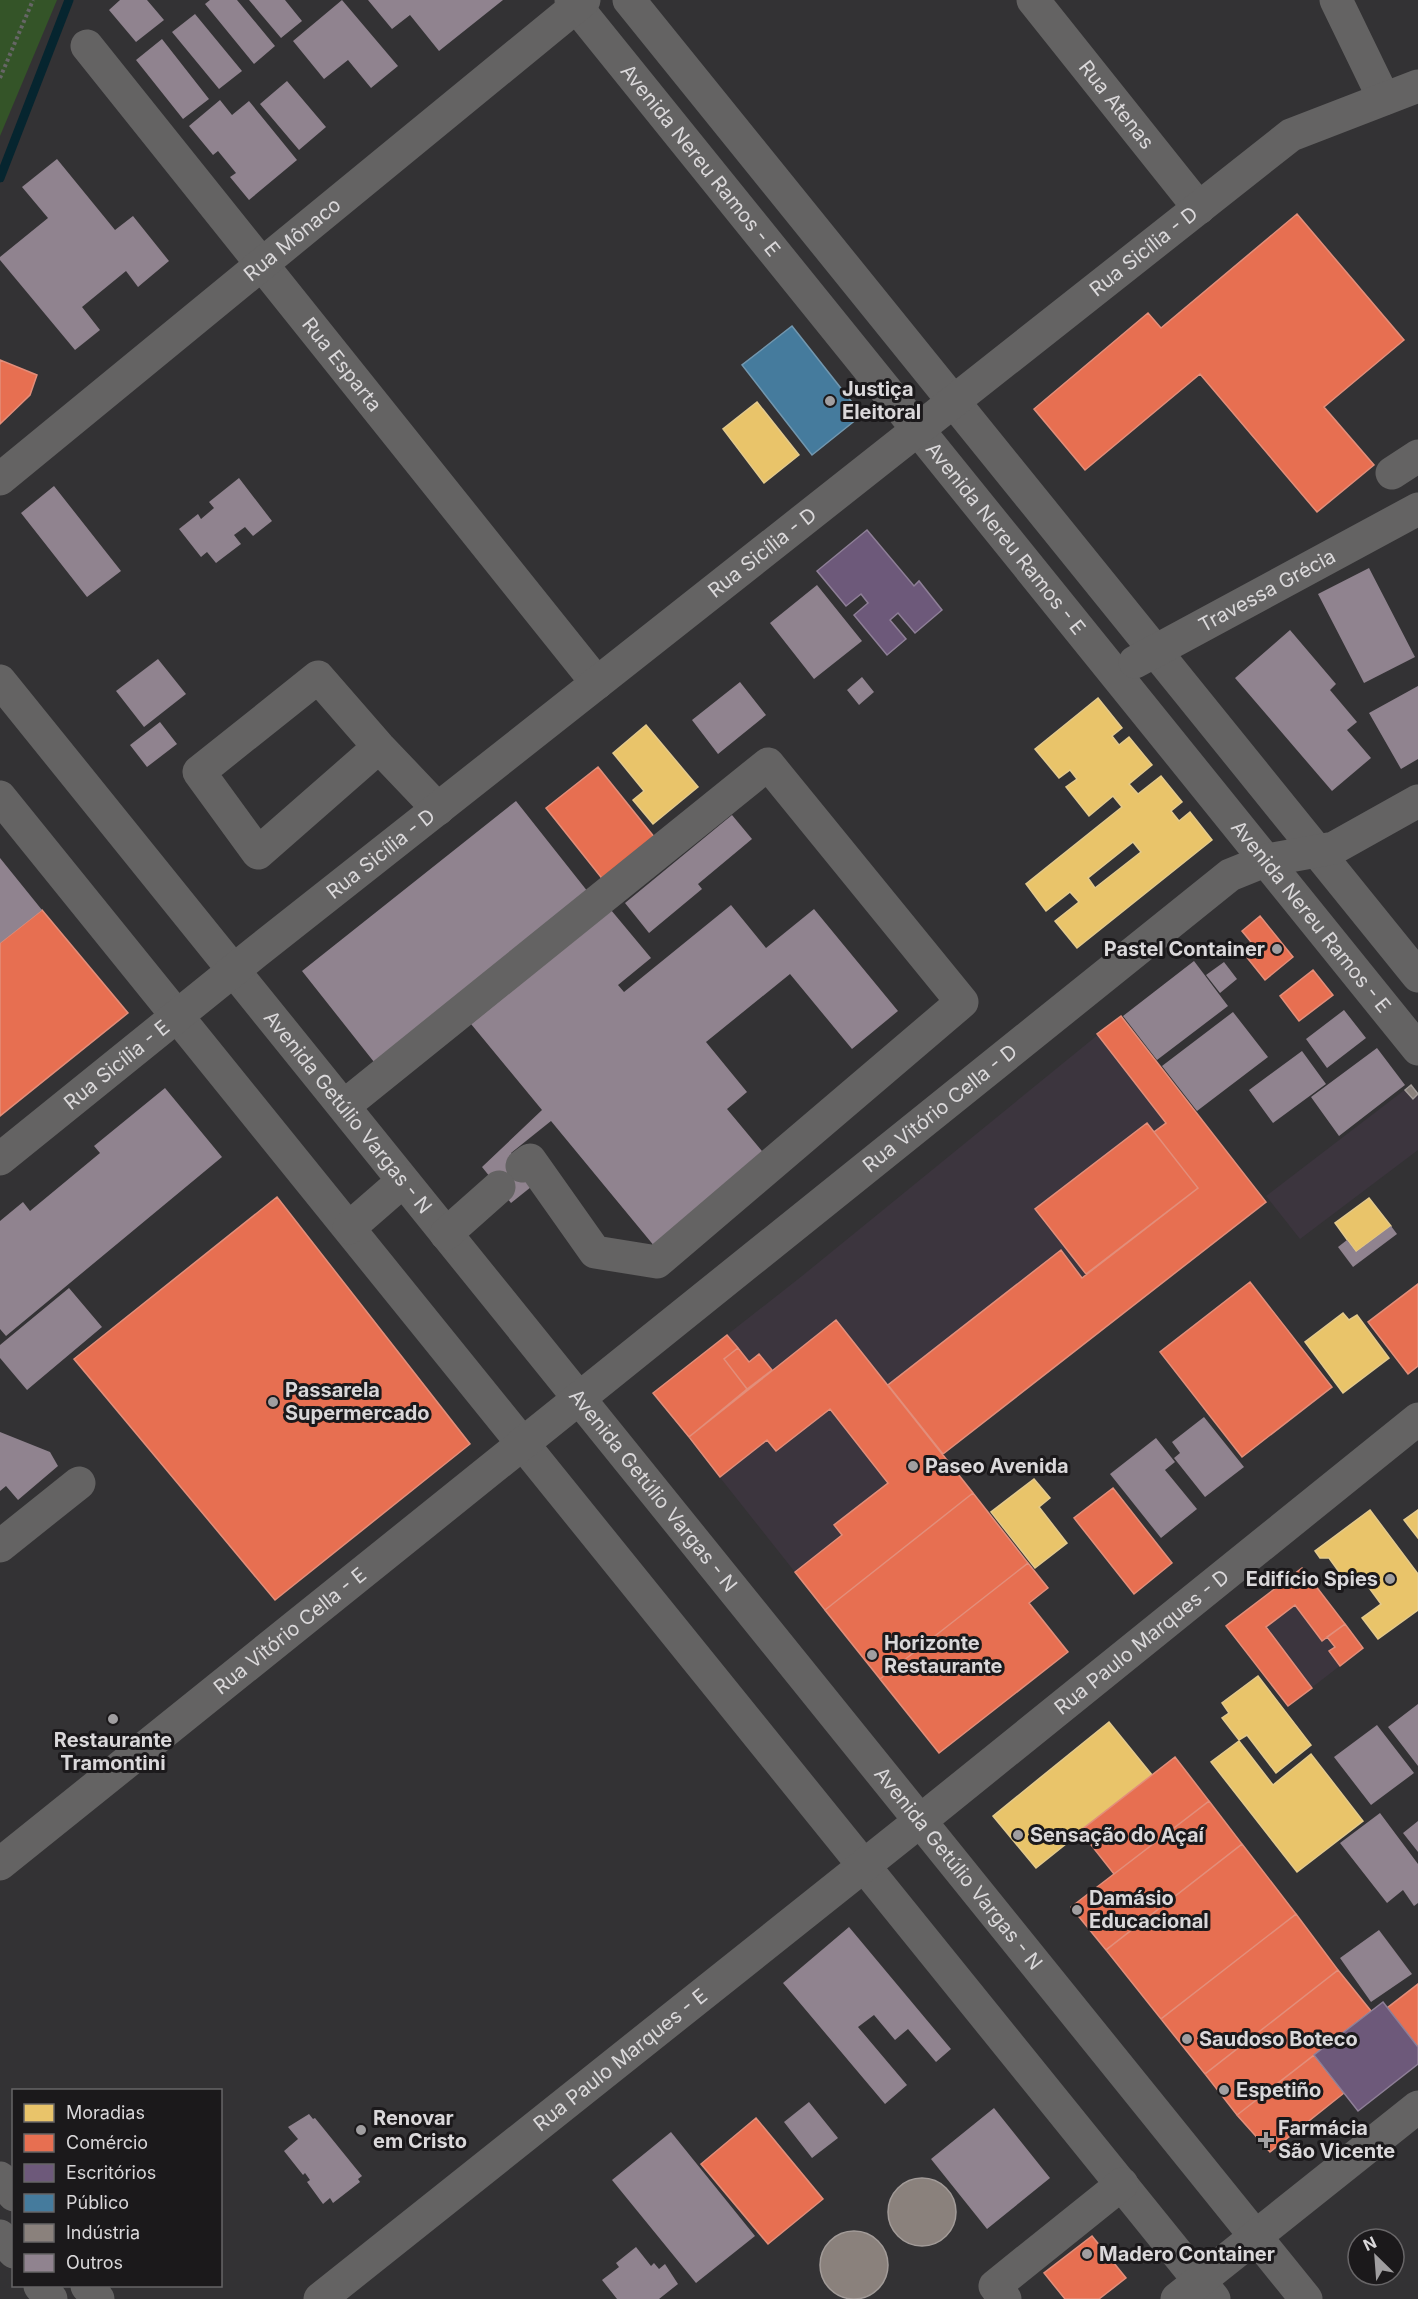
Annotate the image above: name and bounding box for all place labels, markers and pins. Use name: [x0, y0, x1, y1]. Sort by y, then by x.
place label: Justiça Eleitoral: [842, 377, 921, 424]
marker: Justiça Eleitoral: [823, 394, 837, 408]
place label: Pastel Container: [1104, 937, 1265, 961]
marker: Pastel Container: [1270, 942, 1284, 956]
place label: Passarela Supermercado: [285, 1378, 430, 1425]
marker: Passarela Supermercado: [266, 1395, 280, 1409]
place label: Paseo Avenida: [925, 1454, 1069, 1478]
marker: Paseo Avenida: [906, 1459, 920, 1473]
place label: Edifício Spies: [1246, 1567, 1378, 1591]
marker: Edifício Spies: [1383, 1572, 1397, 1586]
place label: Horizonte Restaurante: [884, 1631, 1003, 1678]
marker: Horizonte Restaurante: [865, 1648, 879, 1662]
marker: Restaurante Tramontini: [106, 1712, 120, 1726]
place label: Restaurante Tramontini: [54, 1728, 172, 1775]
place label: Sensação do Açaí: [1030, 1823, 1205, 1847]
marker: Sensação do Açaí: [1011, 1828, 1025, 1842]
place label: Damásio Educacional: [1089, 1886, 1209, 1933]
marker: Damásio Educacional: [1070, 1903, 1084, 1917]
place label: Saudoso Boteco: [1199, 2027, 1358, 2051]
marker: Saudoso Boteco: [1180, 2032, 1194, 2046]
place label: Espetiño: [1236, 2078, 1321, 2102]
marker: Espetiño: [1217, 2083, 1231, 2097]
place label: Renovar em Cristo: [373, 2106, 467, 2153]
place label: Farmácia São Vicente: [1278, 2116, 1395, 2163]
marker: Renovar em Cristo: [354, 2123, 368, 2137]
marker: Farmácia São Vicente: [1259, 2133, 1273, 2147]
place label: Madero Container: [1099, 2242, 1275, 2266]
marker: Madero Container: [1080, 2247, 1094, 2261]

